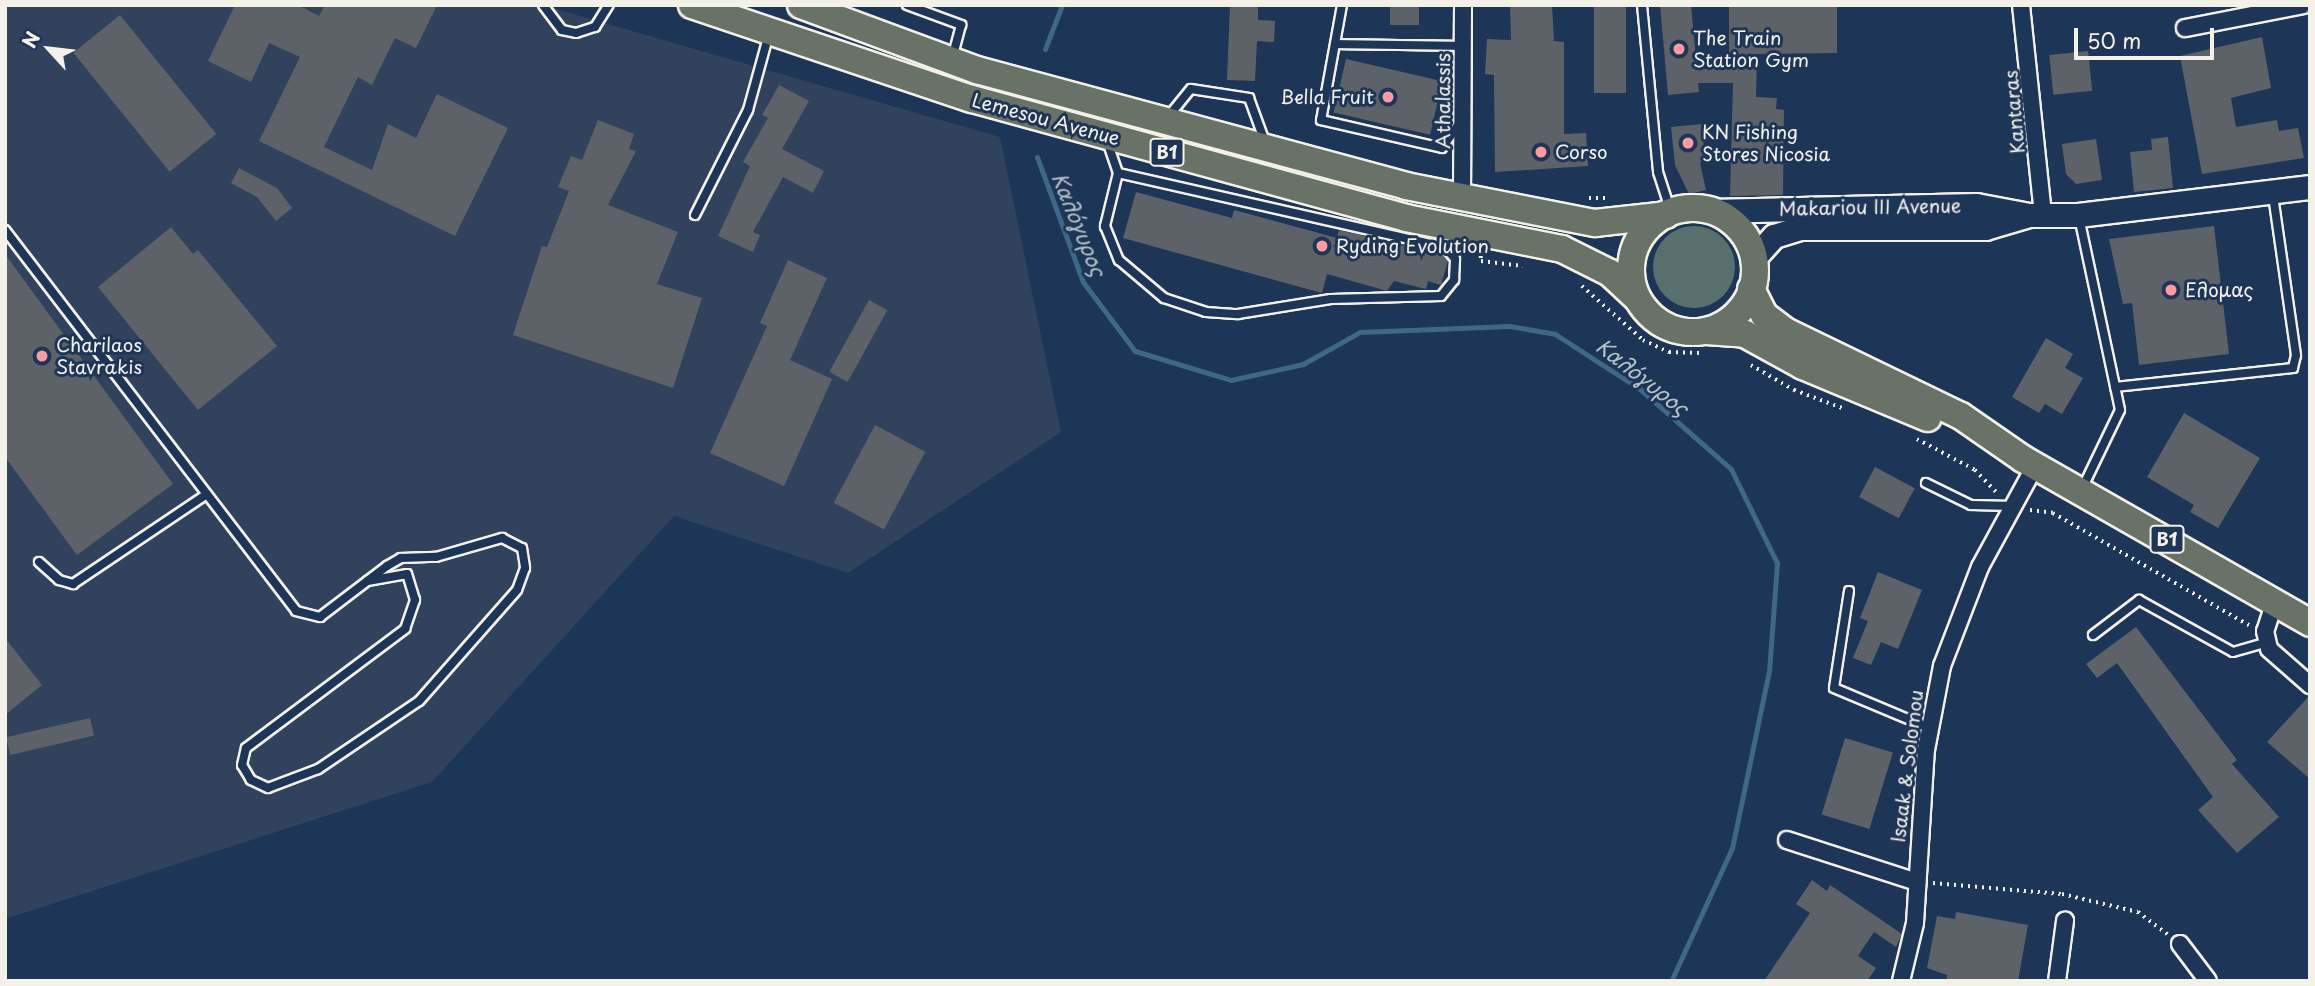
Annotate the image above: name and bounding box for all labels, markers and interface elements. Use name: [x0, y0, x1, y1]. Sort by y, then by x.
north arrow: [14, 14, 84, 84]
scale bar: [2077, 14, 2217, 58]
text: 50 m: [2087, 24, 2141, 56]
text: N: [14, 26, 46, 53]
place label: The Train Station Gym: [1693, 27, 1809, 71]
marker: The Train Station Gym: [1671, 41, 1687, 57]
street label: Athalassis: [1432, 53, 1454, 149]
street label: Kantaras: [1999, 69, 2029, 155]
place label: Bella Fruit: [1280, 86, 1374, 108]
street label: Lemesou Avenue: [971, 89, 1121, 149]
marker: Bella Fruit: [1380, 89, 1396, 105]
place label: KN Fishing Stores Nicosia: [1702, 121, 1832, 165]
marker: KN Fishing Stores Nicosia: [1680, 135, 1696, 151]
road number: B1: [1150, 138, 1184, 167]
place label: Corso: [1555, 141, 1608, 163]
marker: Corso: [1533, 144, 1549, 160]
water label: Καλόγυρος: [1048, 168, 1112, 280]
street label: Makariou III Avenue: [1779, 194, 1961, 220]
place label: Ryding Evolution: [1336, 235, 1488, 257]
marker: Ryding Evolution: [1314, 238, 1330, 254]
place label: Ελομας: [2185, 279, 2253, 301]
marker: Ελομας: [2163, 282, 2179, 298]
water label: Καλόγυρος: [1592, 332, 1694, 420]
place label: Charilaos Stavrakis: [56, 334, 142, 378]
marker: Charilaos Stavrakis: [34, 348, 50, 364]
road number: B1: [2150, 524, 2184, 554]
street label: Isaak & Solomou: [1886, 688, 1928, 844]

